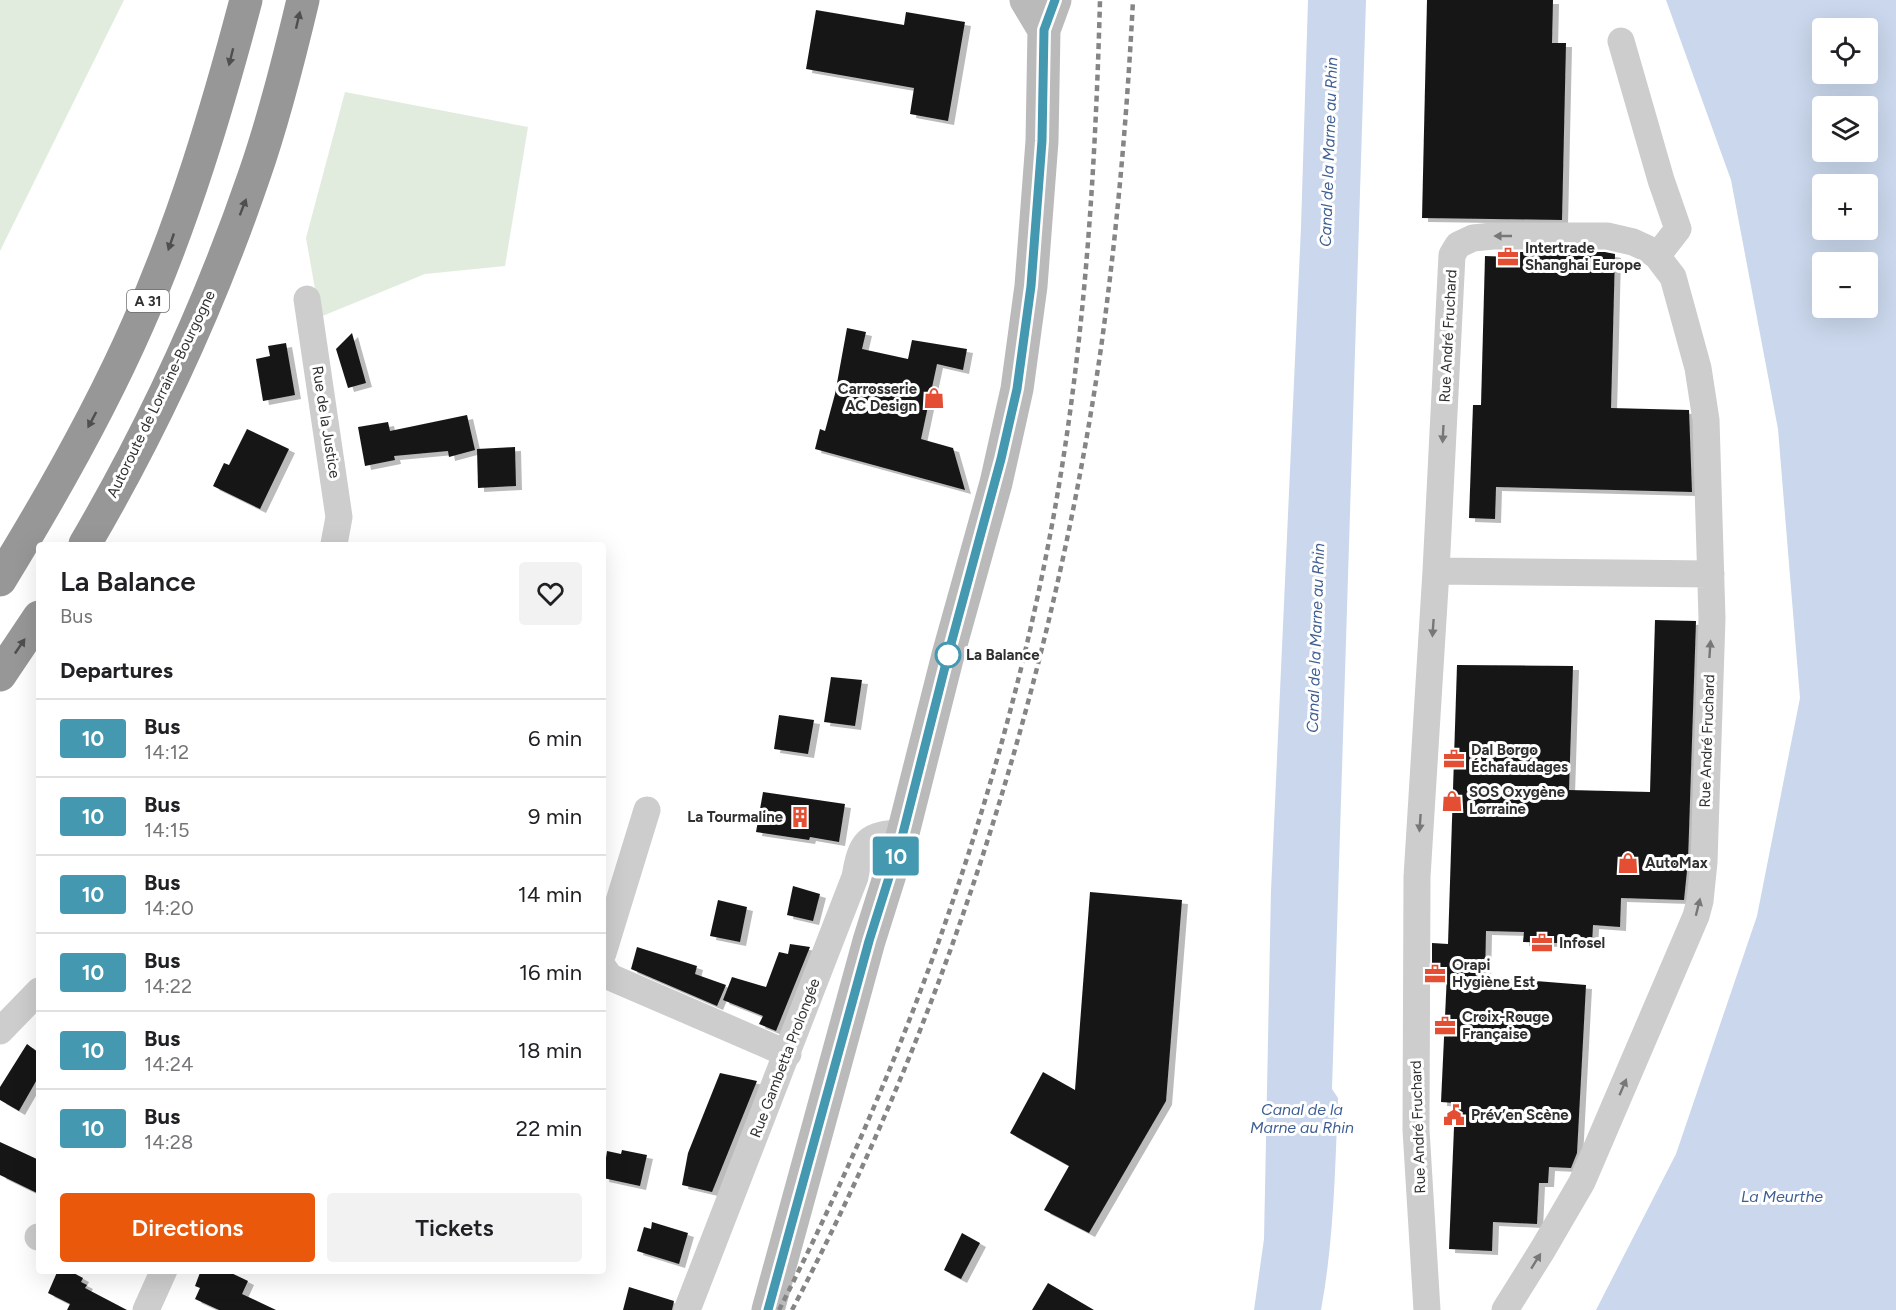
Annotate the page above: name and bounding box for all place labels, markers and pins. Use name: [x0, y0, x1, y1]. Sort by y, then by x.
place label: Intertrade Shanghai Europe: [1525, 239, 1642, 274]
office icon: Intertrade Shanghai Europe: [1496, 245, 1520, 269]
place label: Carrosserie AC Design: [838, 380, 918, 415]
shop icon: Carrosserie AC Design: [922, 386, 946, 410]
marker: La Balance: [935, 642, 961, 668]
place label: La Balance: [966, 646, 1040, 664]
place label: Dal Borgo Échafaudages: [1471, 741, 1568, 776]
office icon: Dal Borgo Échafaudages: [1442, 747, 1466, 771]
place label: SOS Oxygène Lorraine: [1469, 783, 1566, 818]
shop icon: SOS Oxygène Lorraine: [1440, 789, 1464, 813]
building icon: La Tourmaline: [788, 805, 812, 829]
place label: La Tourmaline: [687, 808, 784, 826]
shop icon: AutoMax: [1616, 851, 1640, 875]
place label: AutoMax: [1645, 854, 1708, 872]
office icon: Infosel: [1530, 931, 1554, 955]
place label: Infosel: [1559, 934, 1605, 952]
place label: Orapi Hygiène Est: [1452, 956, 1535, 991]
office icon: Orapi Hygiène Est: [1423, 962, 1447, 986]
place label: Croix-Rouge Française: [1462, 1008, 1550, 1043]
office icon: Croix-Rouge Française: [1433, 1014, 1457, 1038]
public building icon: Prév’en Scène: [1442, 1103, 1466, 1127]
place label: Prév’en Scène: [1471, 1106, 1569, 1124]

